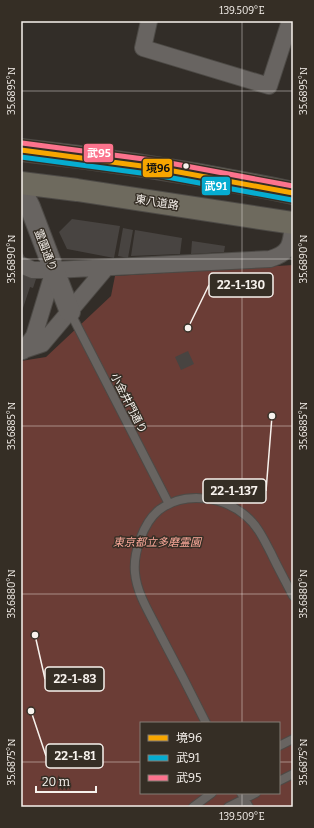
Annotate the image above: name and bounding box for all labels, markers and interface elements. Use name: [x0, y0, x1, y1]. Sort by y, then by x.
text: 139.509°E: [219, 5, 265, 17]
text: 35.6895°N: [6, 67, 18, 115]
text: 35.6895°N: [298, 67, 310, 115]
line badge: 武95: [83, 143, 114, 163]
text: 武95: [87, 147, 111, 160]
line badge: 境96: [142, 158, 173, 178]
unlabelled marker: [181, 161, 191, 171]
text: 境96: [146, 162, 170, 175]
line badge: 武91: [201, 176, 231, 196]
text: 武91: [205, 180, 227, 193]
street label: 東八道路: [134, 193, 180, 212]
street label: 霊園通り: [32, 227, 59, 273]
text: 35.6890°N: [6, 234, 18, 284]
text: 35.6890°N: [298, 234, 310, 284]
callout: 22-1-130: [209, 273, 273, 297]
text: 22-1-130: [217, 278, 265, 292]
street label: 小金井門通り: [108, 371, 149, 436]
text: 35.6885°N: [6, 402, 18, 450]
text: 35.6885°N: [298, 402, 310, 450]
callout: 22-1-137: [203, 479, 266, 503]
text: 22-1-137: [211, 484, 258, 498]
park label: 東京都立多磨霊園: [113, 536, 203, 549]
text: 35.6880°N: [6, 569, 18, 619]
text: 35.6880°N: [298, 569, 310, 619]
callout: 22-1-83: [45, 667, 104, 691]
text: 22-1-83: [54, 672, 96, 686]
legend: [140, 722, 280, 794]
text: 境96: [176, 731, 202, 745]
text: 35.6875°N: [6, 738, 18, 785]
text: 35.6875°N: [298, 738, 310, 785]
callout: 22-1-81: [46, 744, 103, 768]
text: 22-1-81: [54, 749, 96, 763]
text: 武91: [176, 751, 200, 765]
scale bar: [36, 768, 96, 794]
text: 武95: [176, 771, 201, 785]
text: 20 m: [42, 775, 71, 789]
text: 139.509°E: [219, 811, 265, 823]

